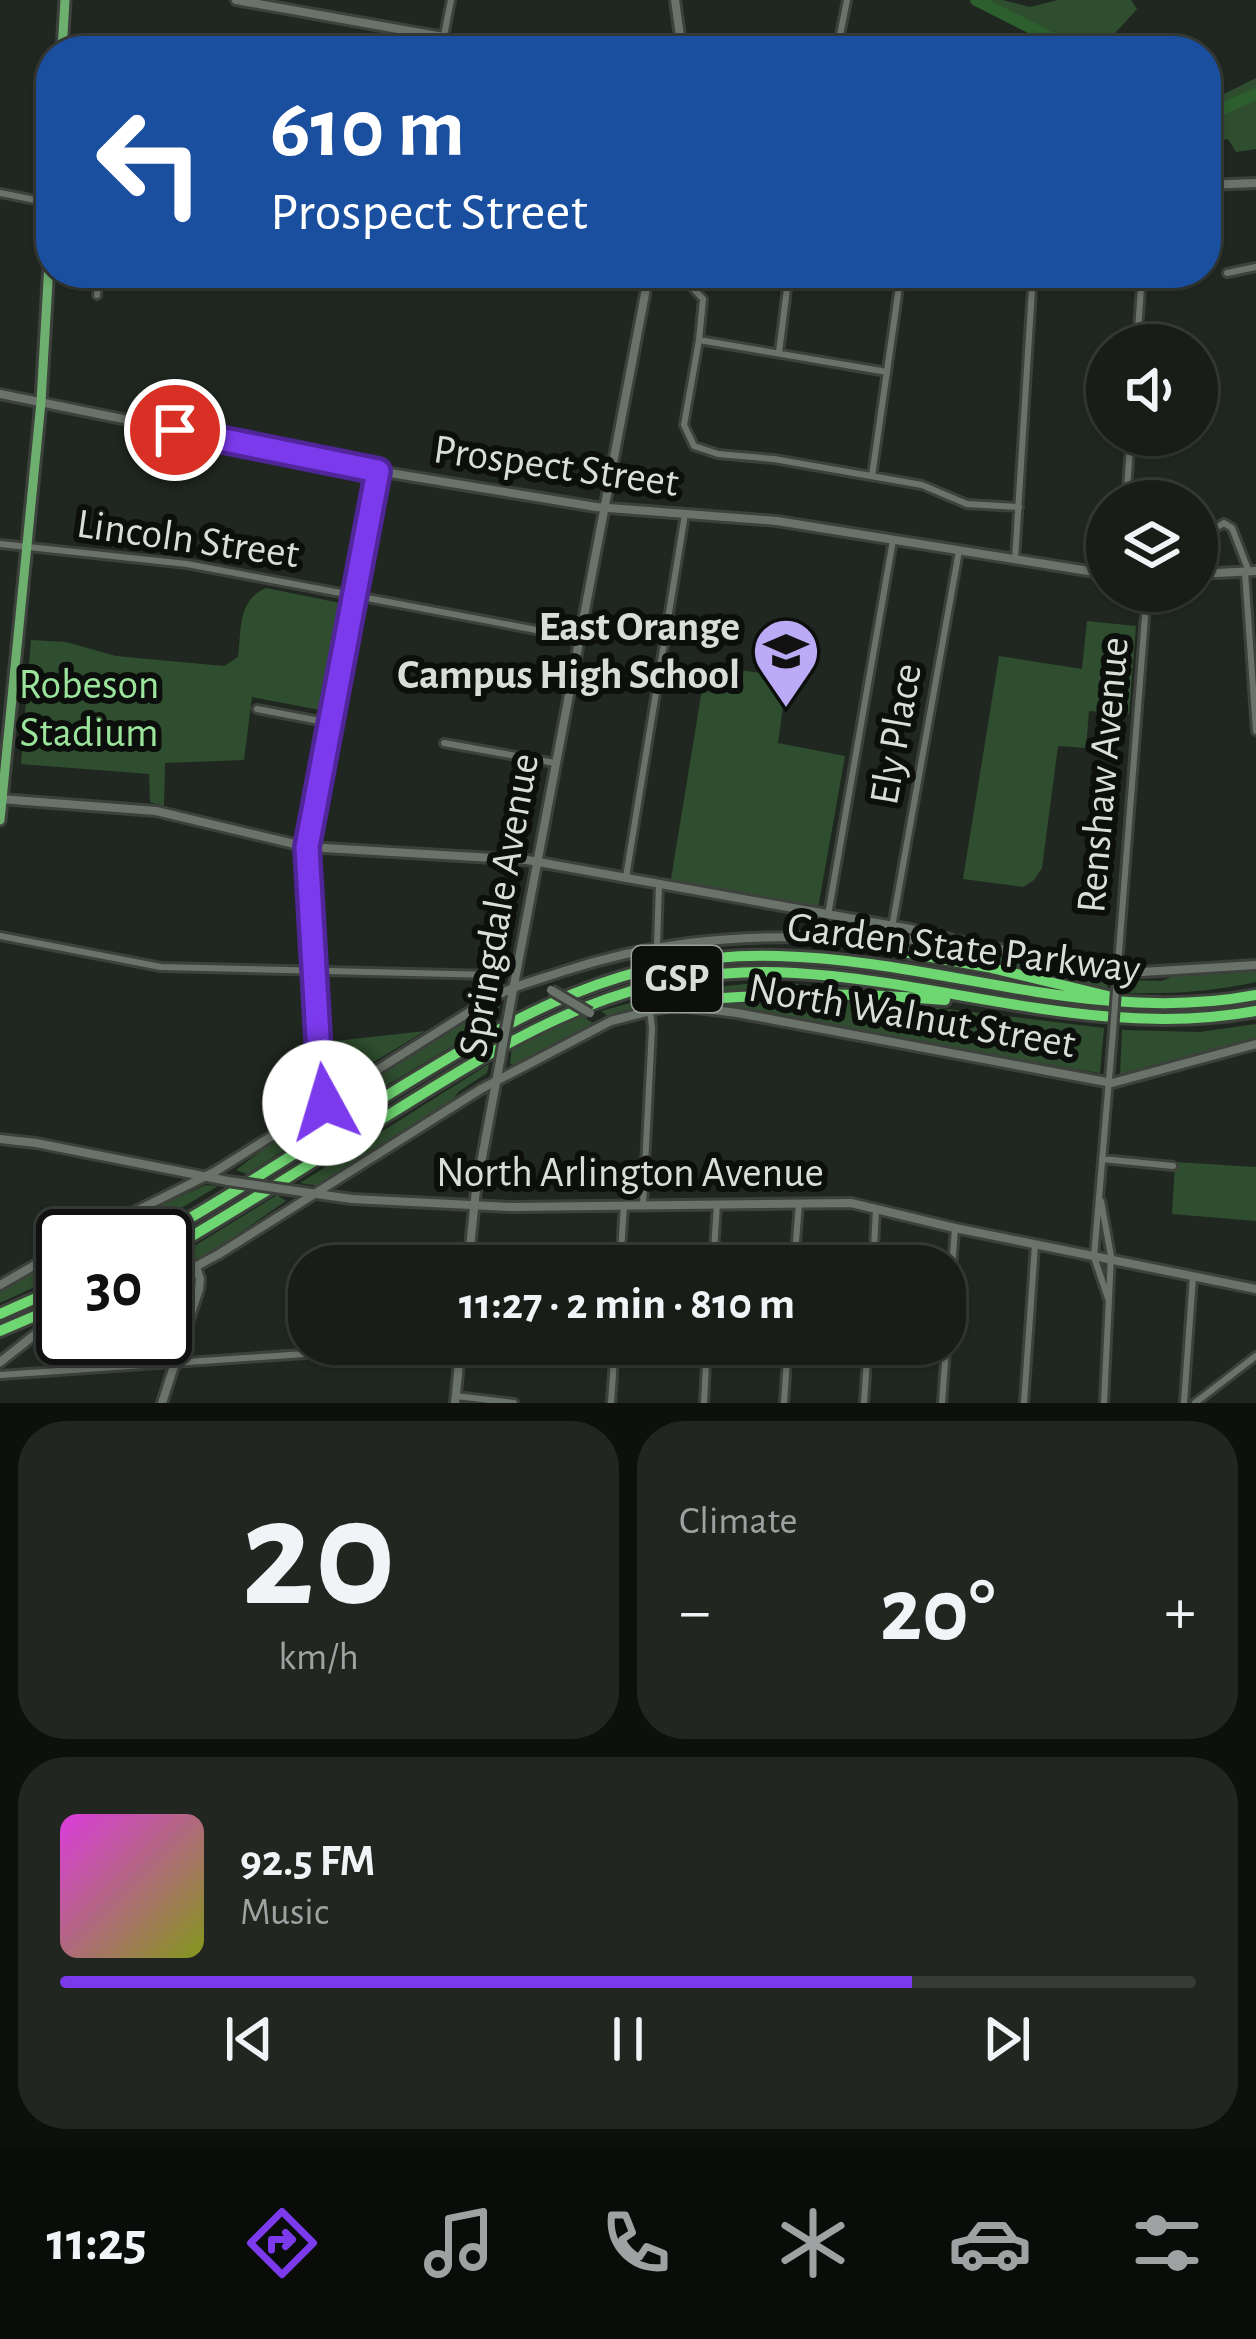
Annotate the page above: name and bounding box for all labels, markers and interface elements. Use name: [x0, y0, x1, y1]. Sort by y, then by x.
icon: left: [72, 84, 228, 240]
text: 610 m: [270, 88, 465, 172]
text: Prospect Street: [270, 186, 588, 240]
map controls: [1086, 324, 1218, 612]
button: sound: [1086, 324, 1218, 456]
pin: [124, 379, 226, 481]
icon: arrive: [142, 397, 208, 463]
street label: Prospect Street: [431, 428, 681, 504]
button: layers: [1086, 480, 1218, 612]
street label: Lincoln Street: [74, 503, 302, 575]
place label: East Orange Campus High School: [397, 606, 740, 696]
school or university icon: East Orange Campus High School: [751, 616, 821, 710]
street label: Renshaw Avenue: [1070, 635, 1136, 915]
street label: Ely Place: [863, 660, 929, 808]
park label: Robeson Stadium: [19, 664, 159, 754]
street label: Springdale Avenue: [452, 750, 546, 1060]
street label: Garden State Parkway: [785, 905, 1143, 991]
road number: GSP: [632, 946, 722, 1012]
street label: North Walnut Street: [745, 967, 1079, 1065]
position arrow: [262, 1040, 388, 1166]
street label: North Arlington Avenue: [436, 1152, 824, 1194]
speed limit sign: 30: [36, 1209, 192, 1365]
text: 11:27 · 2 min · 810 m: [459, 1282, 795, 1327]
text: 20: [241, 1478, 396, 1634]
text: Climate: [679, 1502, 797, 1541]
text: 20°: [880, 1567, 995, 1657]
text: −: [679, 1579, 711, 1645]
text: +: [1164, 1579, 1196, 1645]
text: km/h: [278, 1638, 359, 1677]
text: 92.5 FM: [240, 1839, 375, 1884]
text: Music: [240, 1893, 329, 1932]
icon: previous: [216, 2006, 282, 2072]
icon: pause: [595, 2006, 661, 2072]
icon: next: [974, 2006, 1040, 2072]
icon: directions: [240, 2201, 324, 2285]
icon: music: [417, 2201, 501, 2285]
icon: phone: [594, 2201, 678, 2285]
icon: climate: [771, 2201, 855, 2285]
icon: car: [948, 2201, 1032, 2285]
icon: filters: [1125, 2201, 1209, 2285]
text: 11:25: [47, 2216, 147, 2270]

